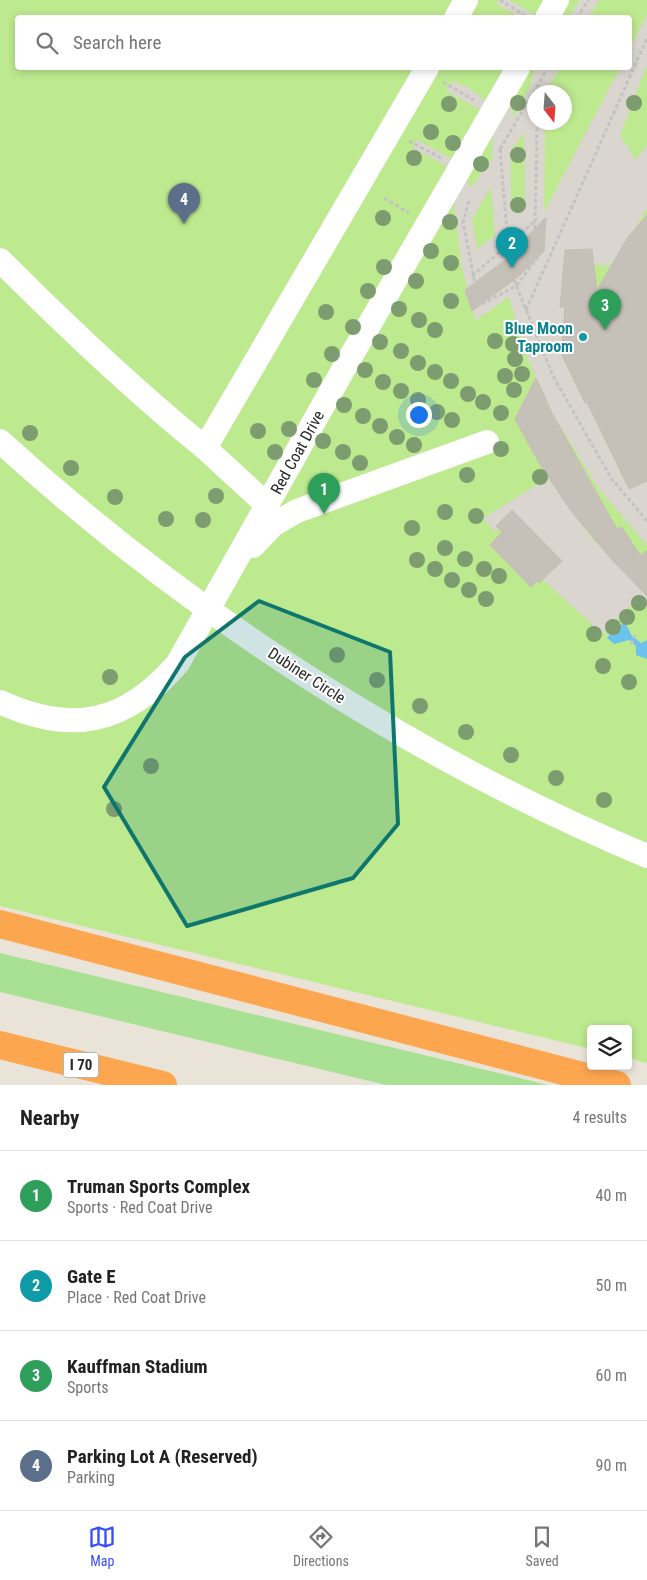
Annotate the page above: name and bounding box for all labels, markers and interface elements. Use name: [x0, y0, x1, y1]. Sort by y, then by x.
search box: [15, 15, 632, 70]
icon: search: [33, 29, 61, 57]
text: Search here: [73, 31, 161, 54]
north arrow: [527, 85, 572, 130]
pin: 4: [168, 183, 200, 224]
pin: 2: [496, 227, 528, 268]
pin: 3: [589, 289, 621, 330]
place label: Blue Moon Taproom: [505, 319, 573, 356]
marker: Blue Moon Taproom: [577, 331, 589, 343]
your location: [406, 402, 432, 428]
street label: Red Coat Drive: [267, 407, 328, 497]
pin: 1: [308, 473, 340, 514]
street label: Dubiner Circle: [265, 643, 349, 707]
map controls: [587, 1025, 632, 1070]
button: layers: [587, 1025, 632, 1070]
road number: I 70: [64, 1052, 98, 1078]
text: Nearby: [20, 1106, 79, 1130]
text: 4 results: [572, 1108, 627, 1127]
text: Truman Sports Complex: [67, 1175, 250, 1198]
text: 1: [32, 1186, 40, 1205]
text: 40 m: [595, 1186, 627, 1205]
text: Sports · Red Coat Drive: [67, 1198, 212, 1217]
text: Gate E: [67, 1265, 116, 1288]
text: 2: [32, 1276, 40, 1295]
text: 50 m: [595, 1276, 627, 1295]
text: Place · Red Coat Drive: [67, 1288, 206, 1307]
text: Kauffman Stadium: [67, 1355, 208, 1378]
text: 3: [32, 1366, 40, 1385]
text: 60 m: [595, 1366, 627, 1385]
text: Sports: [67, 1378, 109, 1397]
text: Parking Lot A (Reserved): [67, 1445, 258, 1468]
text: 4: [32, 1456, 40, 1475]
text: 90 m: [595, 1456, 627, 1475]
text: Parking: [67, 1468, 115, 1487]
tab: Map: [88, 1523, 116, 1569]
tab: Directions: [293, 1523, 349, 1569]
tab: Saved: [525, 1523, 559, 1569]

